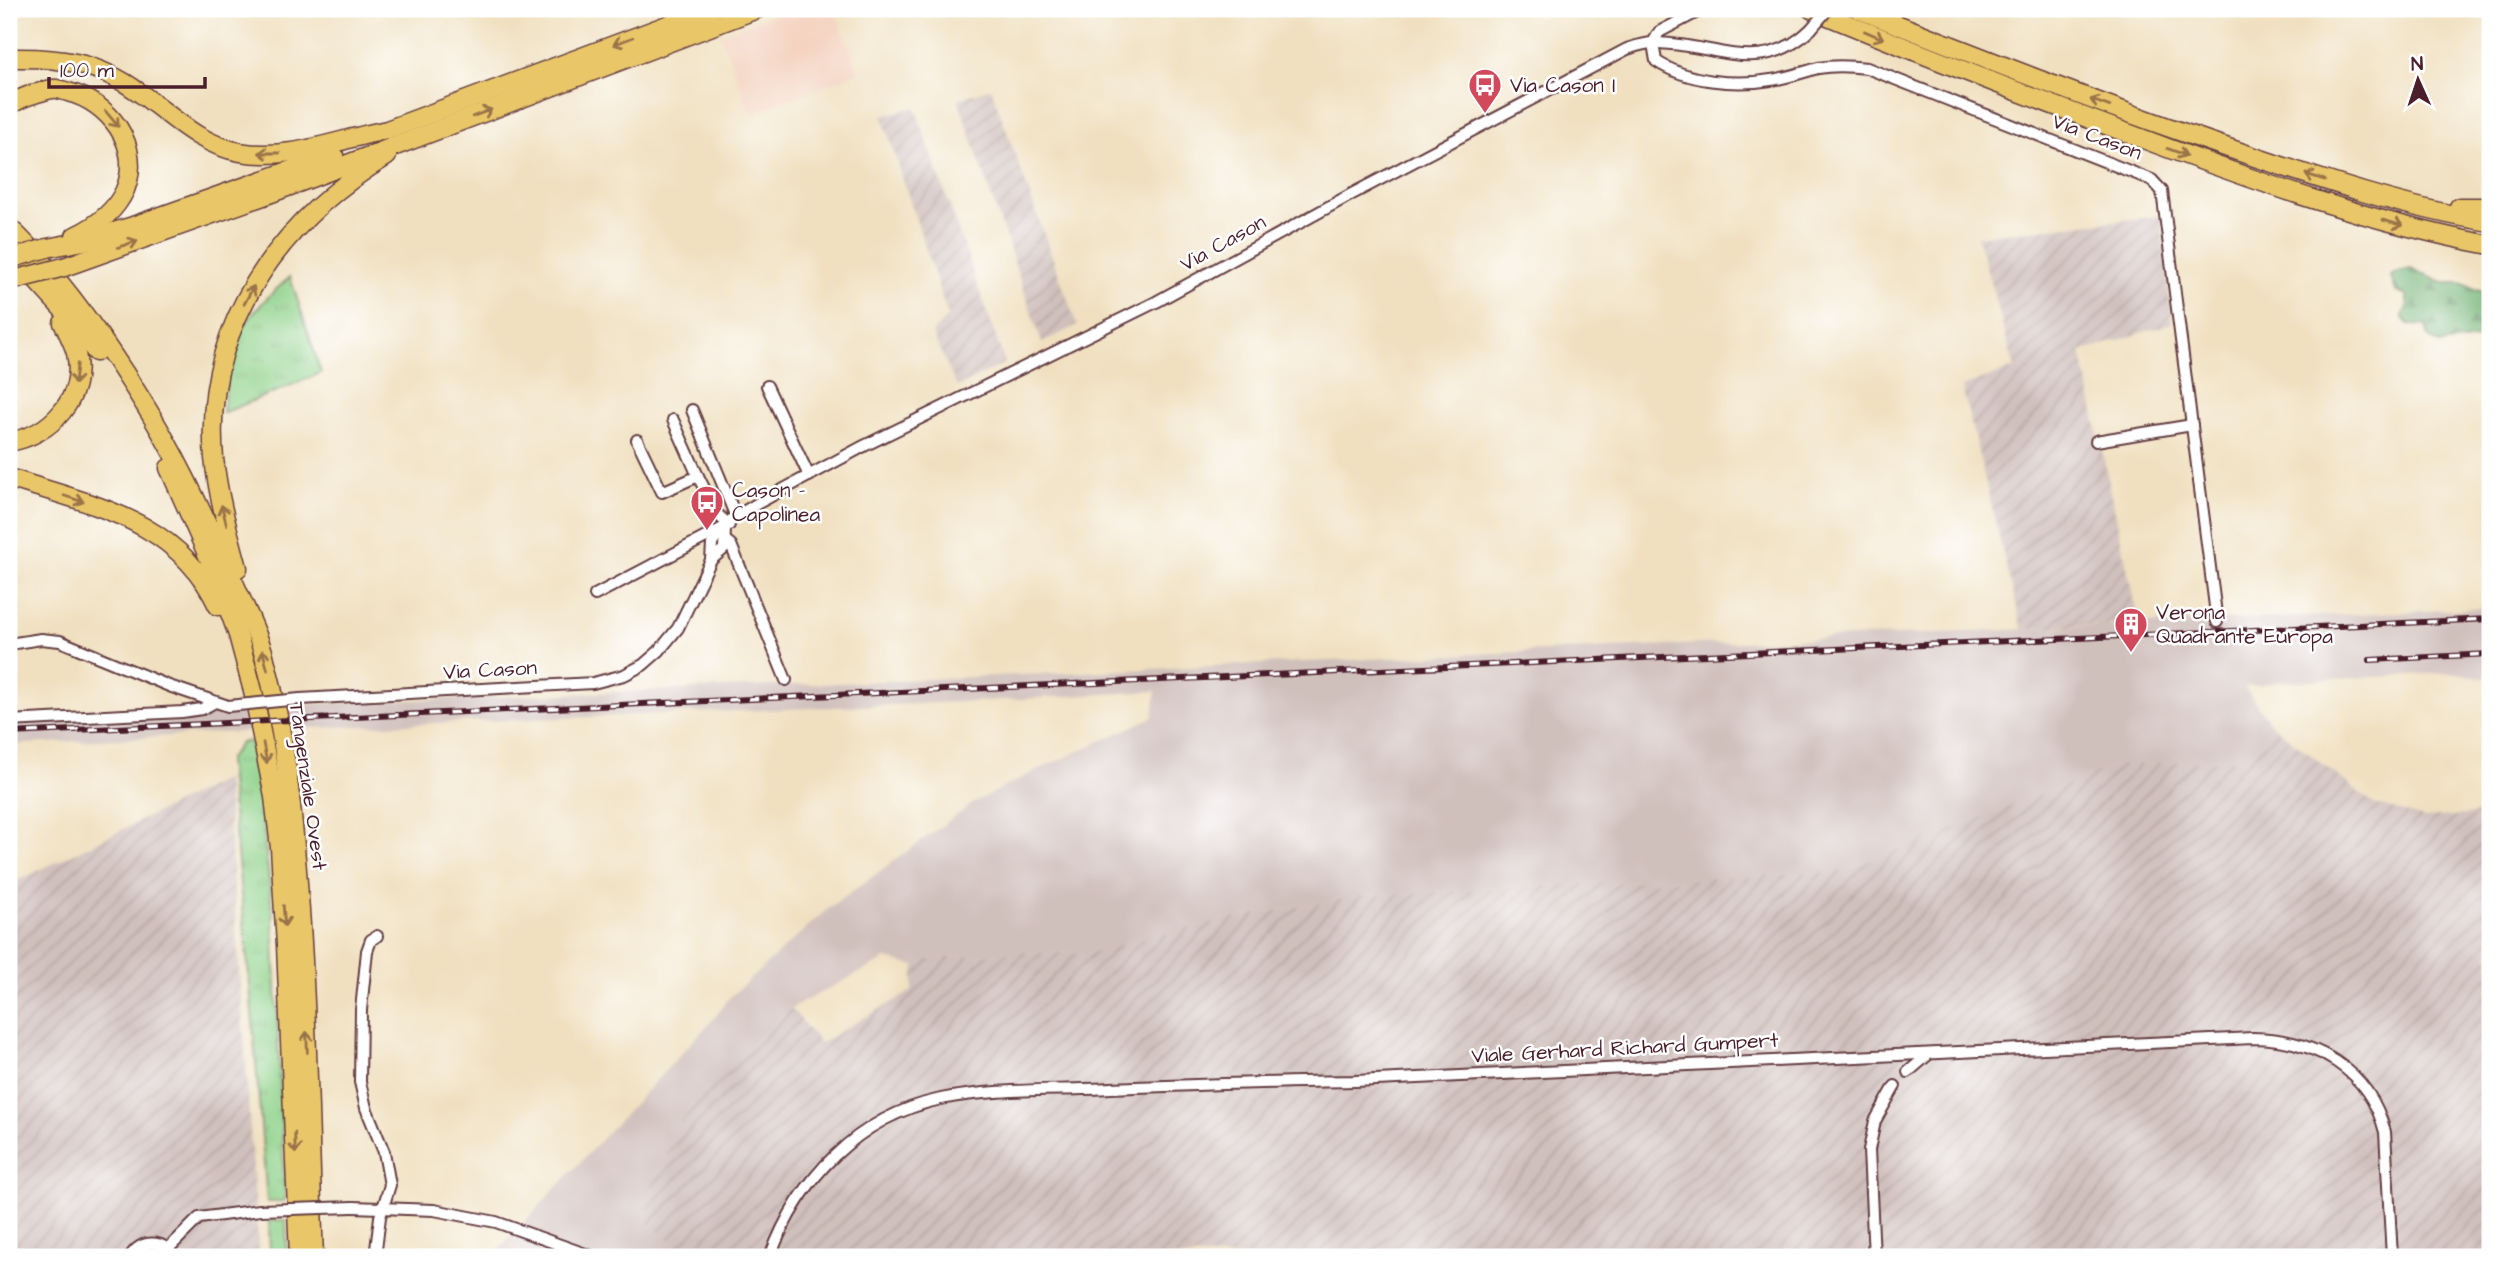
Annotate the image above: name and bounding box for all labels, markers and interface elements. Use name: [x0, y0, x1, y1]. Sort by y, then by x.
one-way arrow: [1862, 29, 1884, 42]
one-way arrow: [612, 36, 634, 49]
scale bar: [49, 46, 205, 90]
north arrow: [2384, 46, 2454, 116]
text: N: [2411, 51, 2424, 78]
text: 100 m: [60, 56, 115, 85]
bus stop icon: Via Cason I: [1466, 66, 1504, 115]
place label: Via Cason I: [1510, 71, 1615, 100]
one-way arrow: [2090, 96, 2112, 108]
one-way arrow: [470, 106, 492, 118]
street label: Via Cason: [2048, 107, 2146, 167]
one-way arrow: [104, 110, 120, 128]
one-way arrow: [257, 146, 280, 160]
one-way arrow: [2166, 147, 2188, 159]
one-way arrow: [2305, 170, 2327, 183]
street label: Via Cason: [1175, 208, 1271, 278]
one-way arrow: [2382, 218, 2404, 231]
one-way arrow: [117, 237, 139, 249]
one-way arrow: [242, 285, 256, 305]
one-way arrow: [69, 362, 82, 385]
place label: Cason - Capolinea: [732, 476, 820, 530]
bus stop icon: Cason - Capolinea: [688, 483, 726, 532]
one-way arrow: [62, 494, 84, 507]
one-way arrow: [217, 504, 230, 527]
place label: Verona Quadrante Europa: [2156, 598, 2333, 652]
building icon: Verona Quadrante Europa: [2112, 605, 2150, 654]
one-way arrow: [258, 649, 271, 672]
street label: Via Cason: [442, 653, 538, 687]
street label: Tangenziale Ovest: [280, 700, 334, 873]
one-way arrow: [258, 741, 272, 764]
one-way arrow: [278, 904, 291, 927]
street label: Viale Gerhard Richard Gumpert: [1471, 1025, 1780, 1072]
one-way arrow: [300, 1031, 313, 1054]
one-way arrow: [289, 1131, 302, 1154]

